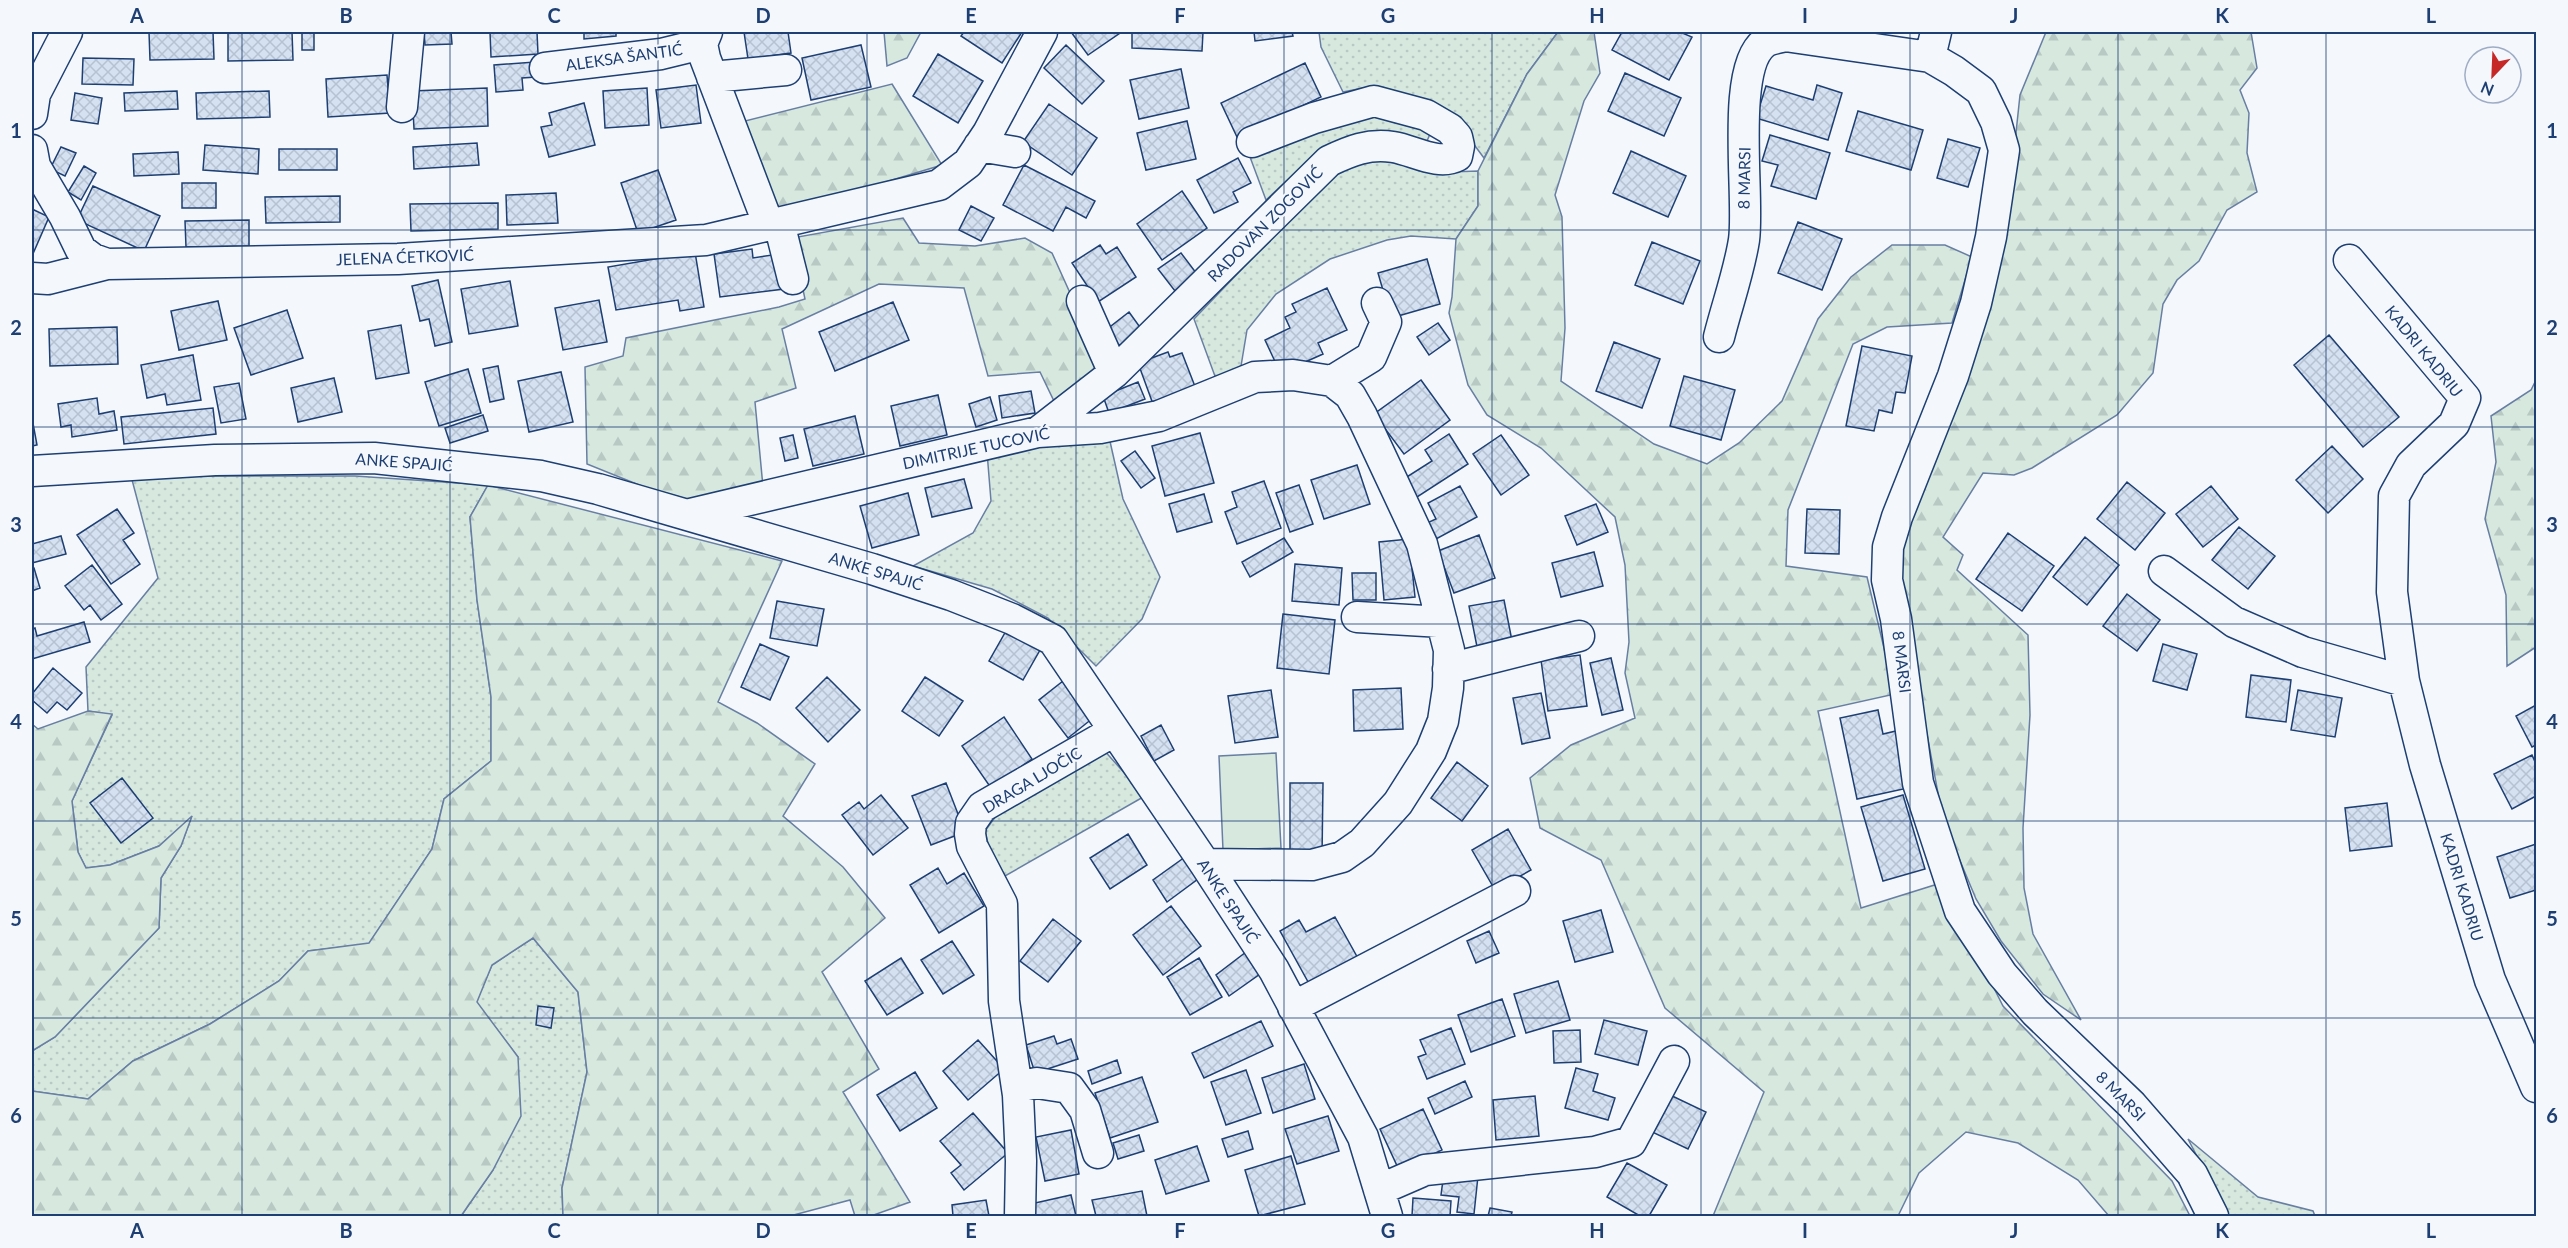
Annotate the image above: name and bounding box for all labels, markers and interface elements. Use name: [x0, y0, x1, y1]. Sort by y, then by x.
text: A: [129, 3, 144, 27]
text: B: [339, 3, 353, 27]
text: C: [547, 3, 561, 27]
text: D: [755, 3, 771, 27]
text: E: [965, 3, 977, 27]
text: F: [1174, 3, 1186, 27]
text: G: [1381, 3, 1395, 27]
text: H: [1589, 3, 1605, 27]
text: I: [1802, 3, 1808, 27]
text: J: [2010, 3, 2018, 27]
text: K: [2215, 3, 2229, 27]
text: L: [2426, 3, 2437, 27]
street label: ALEKSA ŠANTIĆ: [564, 39, 684, 74]
north arrow: [2463, 45, 2523, 105]
text: N: [2478, 78, 2496, 100]
text: 1: [10, 118, 22, 142]
text: 1: [2546, 118, 2558, 142]
street label: 8 MARSI: [1733, 147, 1754, 209]
street label: RADOVAN ZOGOVIĆ: [1203, 162, 1326, 285]
street label: JELENA ĆETKOVIĆ: [336, 245, 475, 268]
street label: KADRI KADRIU: [2382, 301, 2467, 400]
text: 2: [10, 315, 22, 339]
text: 2: [2546, 315, 2558, 339]
street label: DIMITRIJE TUCOVIĆ: [901, 423, 1051, 472]
street label: ANKE SPAJIĆ: [355, 449, 454, 474]
text: 3: [10, 512, 22, 536]
text: 3: [2546, 512, 2558, 536]
street label: ANKE SPAJIĆ: [827, 547, 926, 594]
street label: 8 MARSI: [1889, 630, 1916, 694]
text: 4: [10, 709, 22, 733]
text: 4: [2546, 709, 2558, 733]
street label: DRAGA LJOČIC: [979, 742, 1085, 817]
street label: KADRI KADRIU: [2437, 830, 2488, 943]
street label: ANKE SPAJIĆ: [1194, 855, 1263, 947]
text: 5: [10, 906, 22, 930]
text: 5: [2546, 906, 2558, 930]
street label: 8 MARSI: [2093, 1067, 2150, 1124]
text: 6: [10, 1103, 22, 1127]
text: 6: [2546, 1103, 2558, 1127]
text: A: [129, 1218, 144, 1242]
text: B: [339, 1218, 353, 1242]
text: C: [547, 1218, 561, 1242]
text: D: [755, 1218, 771, 1242]
text: E: [965, 1218, 977, 1242]
text: F: [1174, 1218, 1186, 1242]
text: G: [1381, 1218, 1395, 1242]
text: H: [1589, 1218, 1605, 1242]
text: I: [1802, 1218, 1808, 1242]
text: J: [2010, 1218, 2018, 1242]
text: K: [2215, 1218, 2229, 1242]
text: L: [2426, 1218, 2437, 1242]

